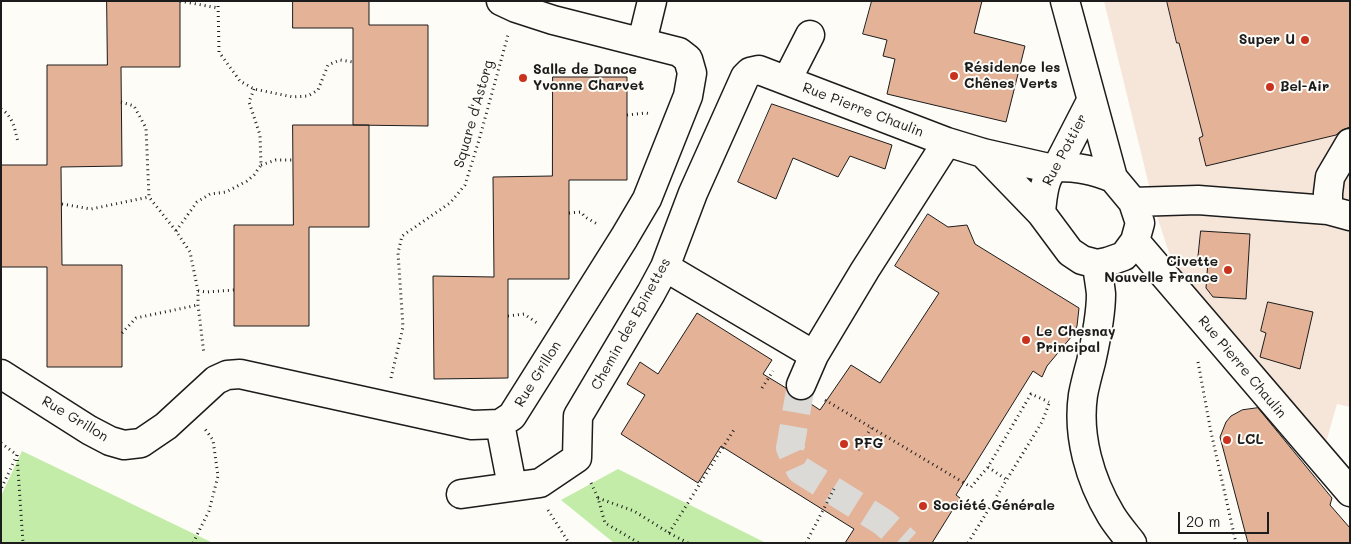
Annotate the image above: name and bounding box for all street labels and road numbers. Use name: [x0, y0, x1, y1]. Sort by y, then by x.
street label: Square d'Astorg: [451, 58, 497, 170]
street label: Rue Pierre Chaulin: [800, 79, 926, 141]
street label: Rue Pottier: [1039, 111, 1091, 189]
street label: Chemin des Epinettes: [588, 255, 674, 393]
street label: Rue Pierre Chaulin: [1194, 312, 1290, 422]
street label: Rue Grillon: [511, 338, 565, 410]
street label: Rue Grillon: [39, 393, 111, 445]

